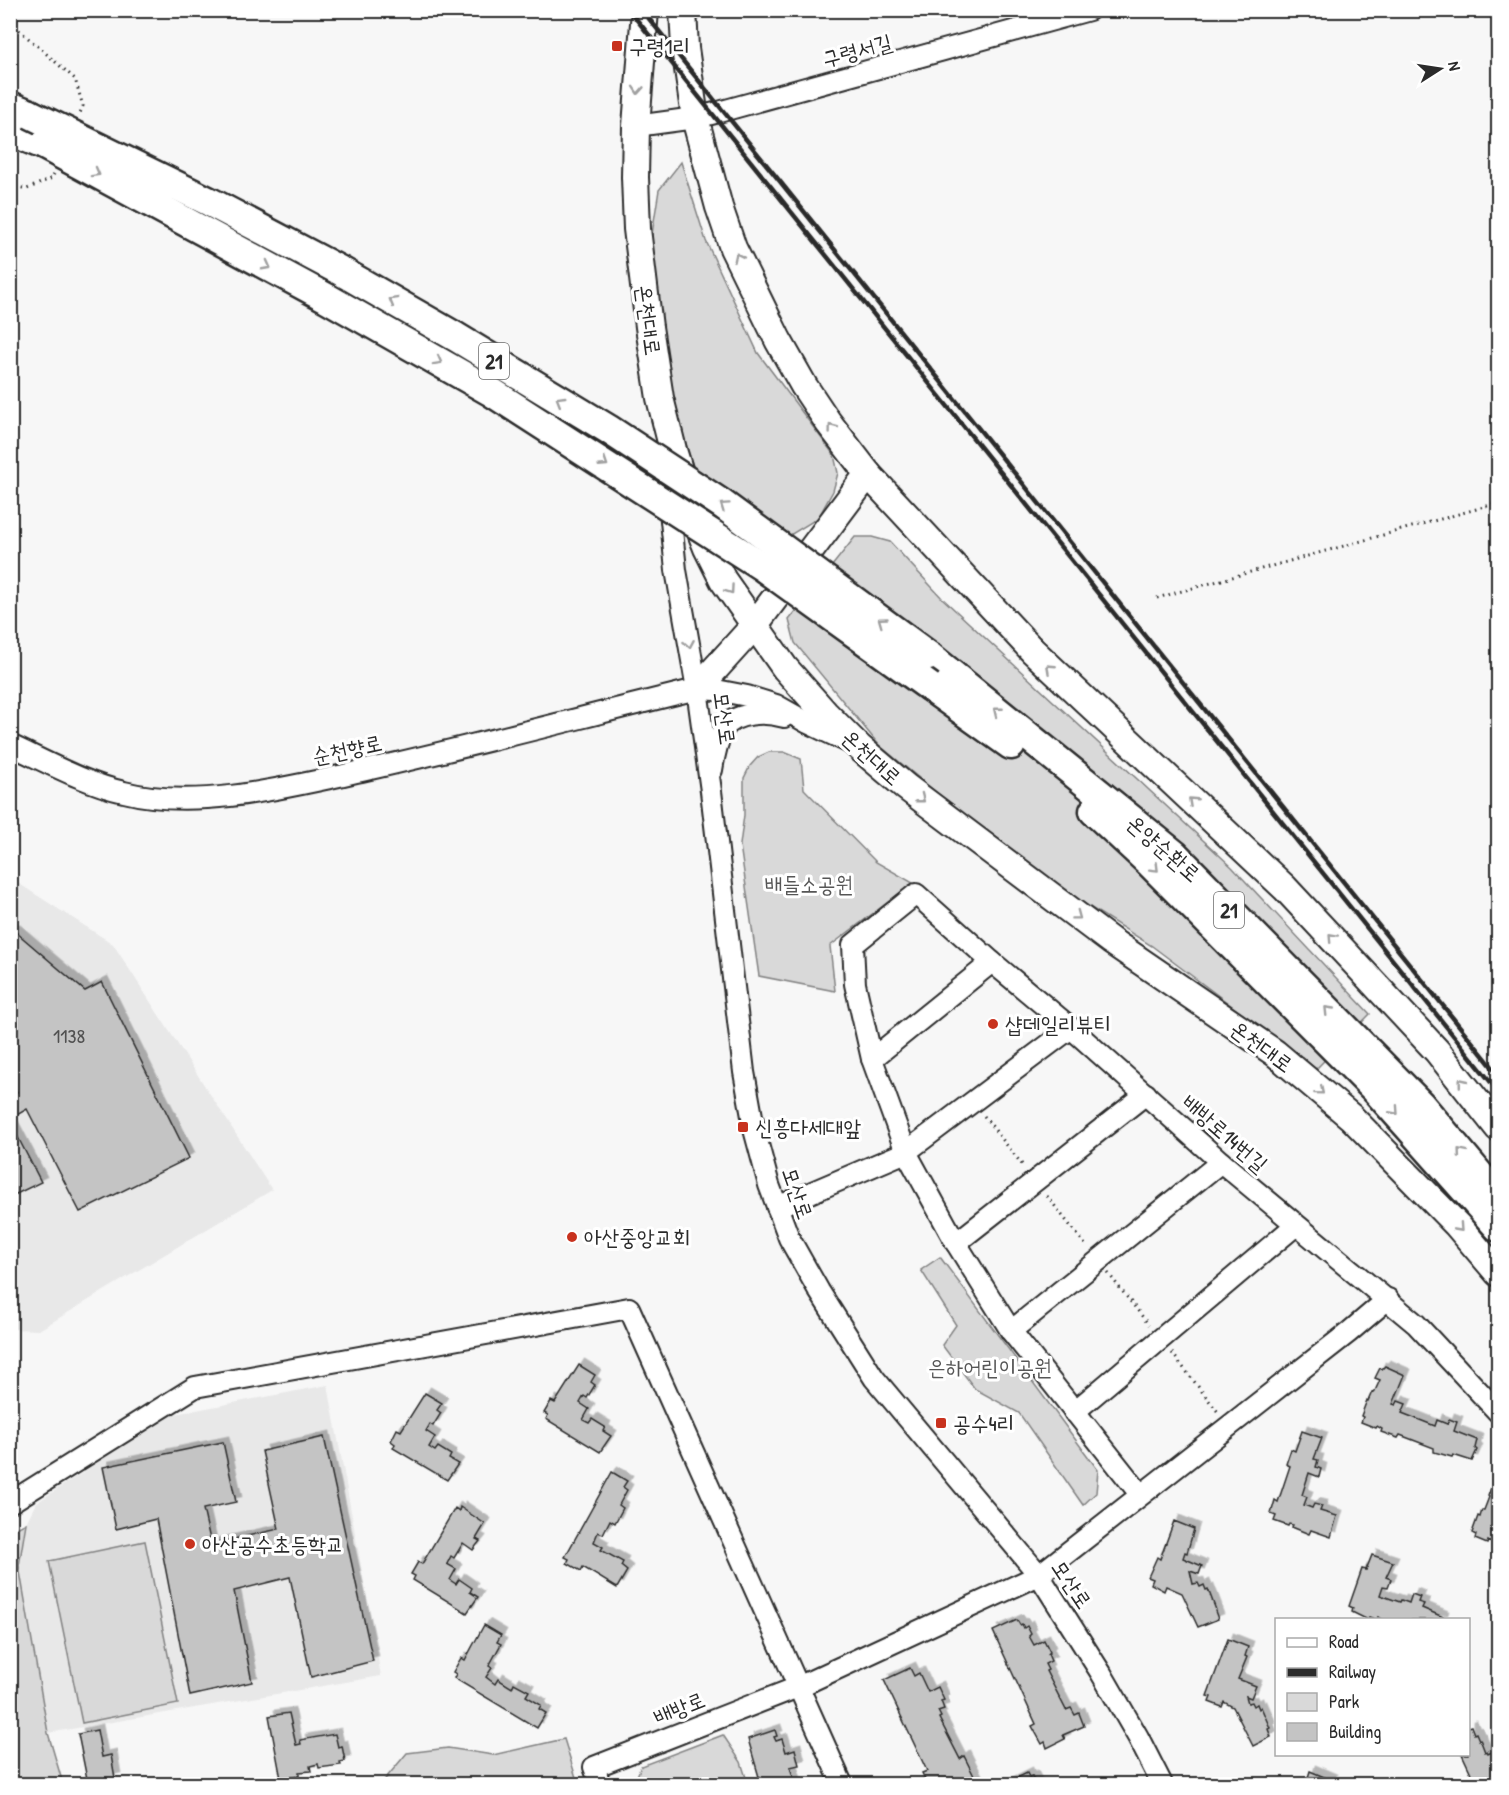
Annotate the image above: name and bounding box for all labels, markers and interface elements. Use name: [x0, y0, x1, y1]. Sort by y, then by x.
street label: 구령서길: [819, 26, 895, 74]
place label: 구령1리: [629, 31, 690, 61]
marker: 구령1리: [610, 39, 624, 53]
north arrow: [1410, 39, 1470, 99]
text: N: [1443, 59, 1466, 73]
one-way arrow: [632, 85, 645, 94]
one-way arrow: [89, 166, 100, 177]
one-way arrow: [734, 253, 746, 264]
one-way arrow: [261, 259, 271, 270]
street label: 온천대로: [629, 283, 669, 357]
one-way arrow: [388, 297, 399, 308]
road number: 21: [479, 343, 509, 379]
one-way arrow: [431, 354, 442, 365]
one-way arrow: [556, 396, 566, 408]
one-way arrow: [829, 423, 840, 434]
one-way arrow: [597, 456, 608, 467]
one-way arrow: [720, 502, 731, 513]
one-way arrow: [723, 584, 734, 595]
one-way arrow: [877, 617, 888, 628]
one-way arrow: [682, 639, 694, 649]
one-way arrow: [1047, 664, 1058, 675]
street label: 모산로: [706, 690, 744, 746]
one-way arrow: [993, 707, 1004, 718]
street label: 온천대로: [836, 722, 908, 792]
street label: 순천향로: [309, 727, 385, 771]
one-way arrow: [914, 791, 925, 802]
one-way arrow: [1188, 797, 1199, 808]
street label: 온양순환로: [1121, 808, 1207, 888]
one-way arrow: [1149, 861, 1159, 872]
park label: 배들소공원: [765, 869, 853, 899]
road number: 21: [1214, 892, 1244, 928]
one-way arrow: [1070, 909, 1081, 920]
one-way arrow: [1328, 934, 1339, 945]
one-way arrow: [1324, 1007, 1335, 1018]
place label: 샵데일리뷰티: [1005, 1009, 1111, 1039]
street label: 온천대로: [1225, 1013, 1299, 1079]
marker: 샵데일리뷰티: [986, 1017, 1000, 1031]
house number: 1138: [53, 1022, 85, 1049]
one-way arrow: [1458, 1078, 1469, 1089]
one-way arrow: [1313, 1084, 1324, 1095]
street label: 배방로14번길: [1176, 1087, 1275, 1179]
one-way arrow: [1388, 1105, 1399, 1115]
place label: 신흥다세대앞: [755, 1112, 862, 1142]
marker: 신흥다세대앞: [736, 1120, 750, 1134]
one-way arrow: [1457, 1148, 1468, 1159]
street label: 모산로: [775, 1163, 821, 1223]
one-way arrow: [1452, 1221, 1463, 1232]
place label: 아산중앙교회: [584, 1222, 690, 1252]
marker: 아산중앙교회: [565, 1230, 579, 1244]
park label: 은하어린이공원: [928, 1352, 1052, 1382]
place label: 공수4리: [953, 1408, 1014, 1438]
marker: 공수4리: [934, 1416, 948, 1430]
place label: 아산공수초등학교: [202, 1529, 344, 1559]
marker: 아산공수초등학교: [183, 1537, 197, 1551]
street label: 모산로: [1045, 1554, 1099, 1614]
legend: [1275, 1618, 1470, 1756]
text: Road: [1329, 1629, 1359, 1654]
text: Railway: [1329, 1659, 1376, 1684]
street label: 배방로: [649, 1684, 709, 1732]
text: Park: [1329, 1689, 1360, 1714]
text: Building: [1329, 1719, 1381, 1744]

